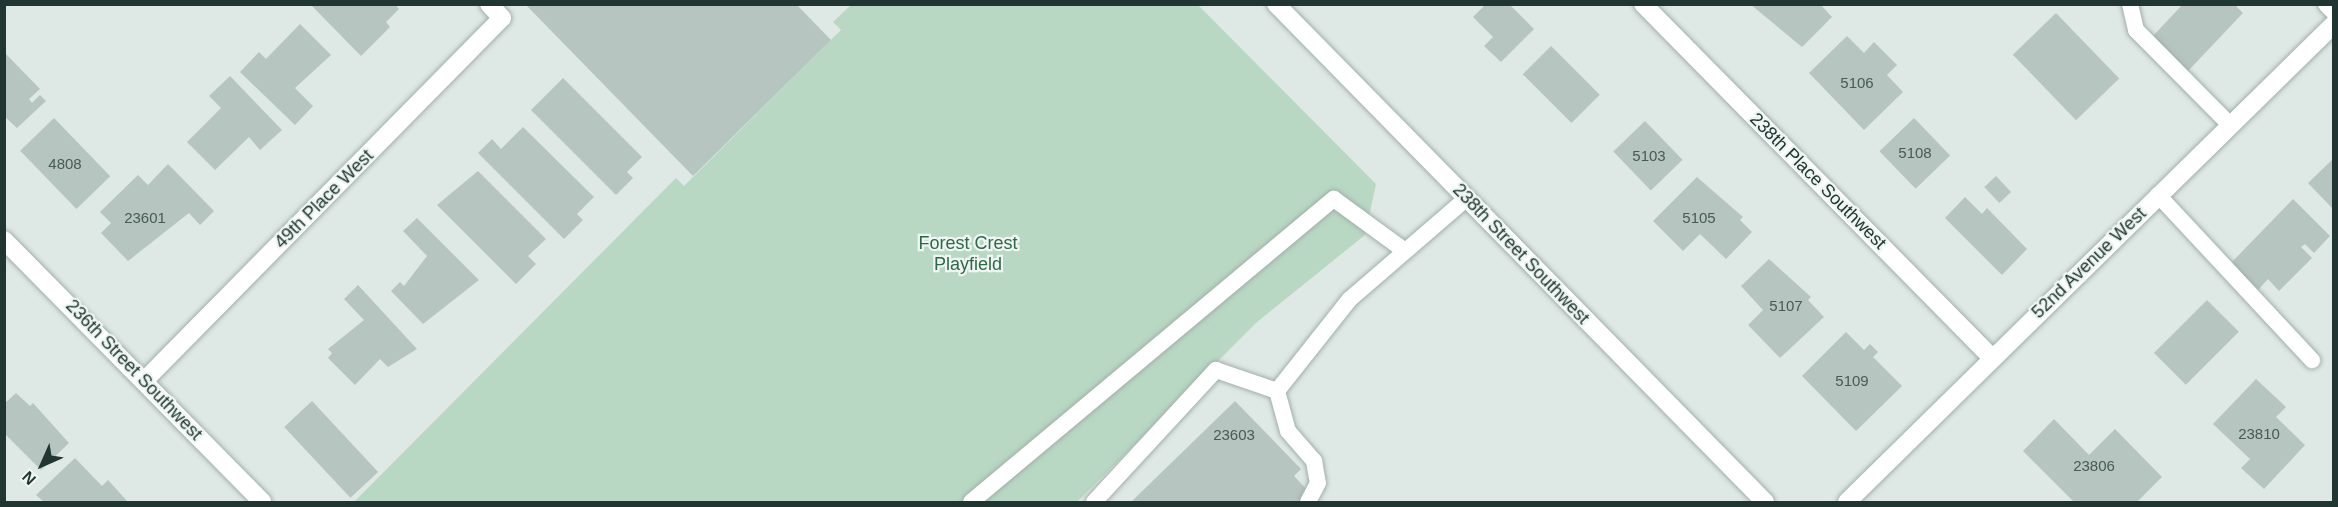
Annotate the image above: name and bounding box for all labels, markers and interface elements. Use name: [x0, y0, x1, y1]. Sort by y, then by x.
house number: 5106: [1840, 74, 1874, 92]
street label: 238th Place Southwest: [1745, 108, 1891, 254]
house number: 5108: [1898, 144, 1932, 162]
street label: 49th Place West: [270, 145, 378, 253]
house number: 5103: [1632, 147, 1666, 165]
house number: 4808: [48, 155, 82, 173]
street label: 238th Street Southwest: [1448, 179, 1594, 329]
street label: 52nd Avenue West: [2027, 203, 2151, 323]
house number: 23601: [124, 209, 166, 227]
house number: 5105: [1682, 209, 1716, 227]
park label: Forest Crest Playfield: [918, 233, 1018, 276]
street label: 236th Street Southwest: [61, 295, 207, 445]
house number: 5107: [1769, 297, 1803, 315]
house number: 5109: [1835, 372, 1869, 390]
house number: 23810: [2238, 425, 2280, 443]
house number: 23603: [1213, 426, 1255, 444]
north arrow: [12, 435, 72, 495]
house number: 23806: [2073, 457, 2115, 475]
text: N: [19, 468, 39, 488]

